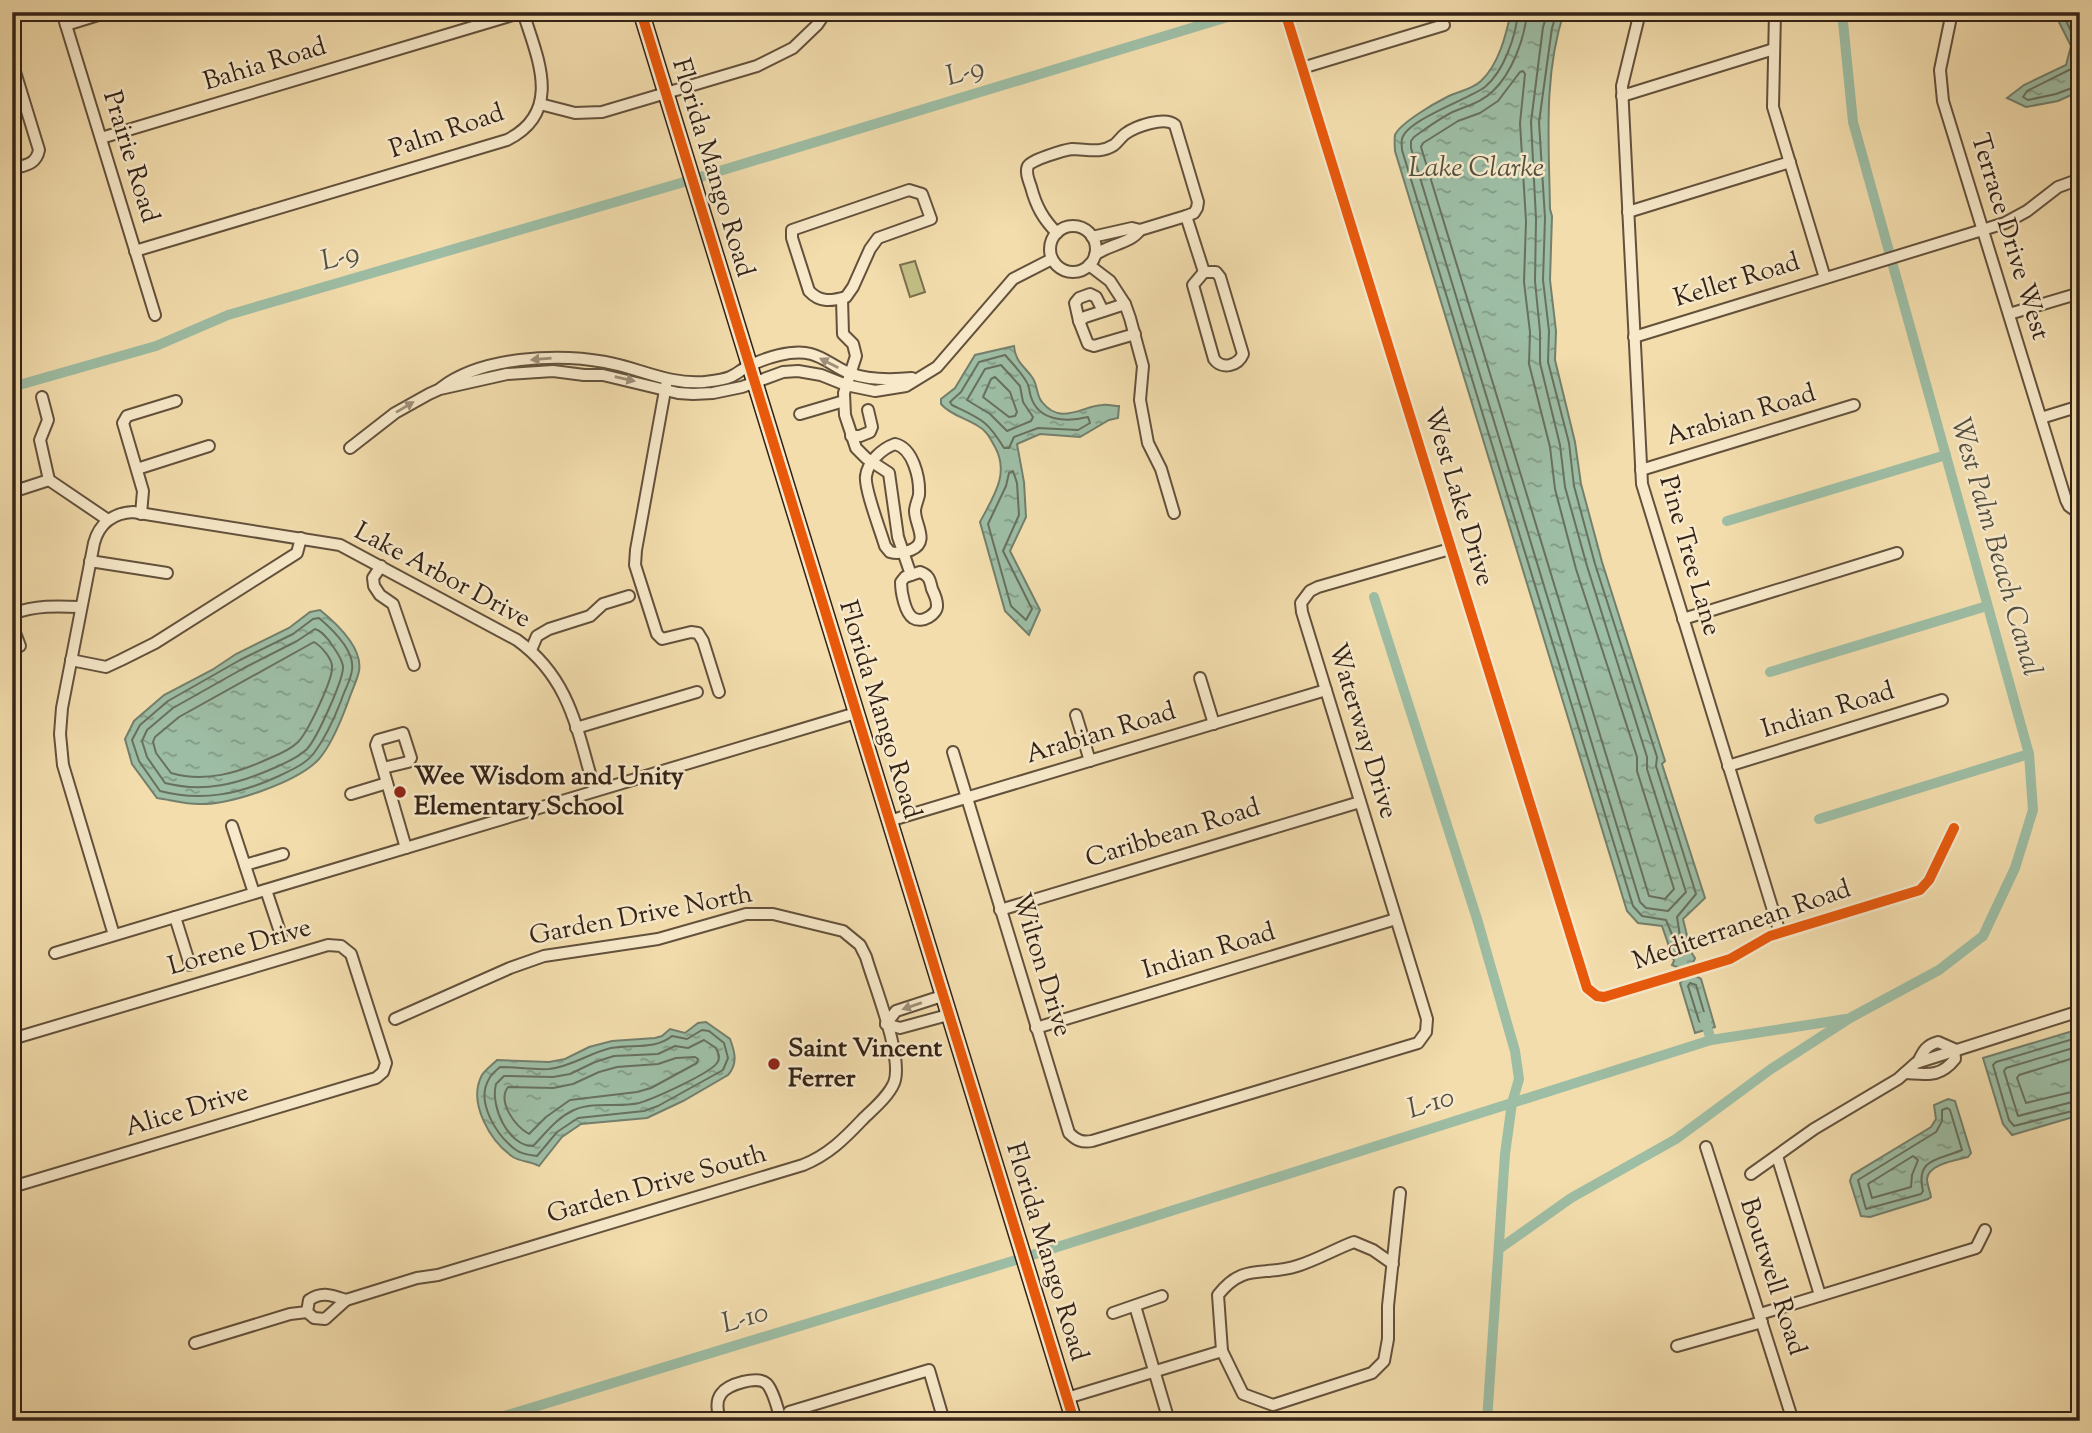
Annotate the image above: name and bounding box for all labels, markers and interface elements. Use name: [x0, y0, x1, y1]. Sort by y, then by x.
street label: Bahia Road: [199, 29, 331, 101]
water label: L-9: [941, 48, 989, 98]
street label: Florida Mango Road: [661, 54, 763, 282]
street label: Prairie Road: [92, 86, 168, 228]
street label: Palm Road: [385, 95, 510, 169]
street label: Terrace Drive West: [1960, 129, 2058, 345]
water label: Lake Clarke: [1408, 149, 1544, 189]
water label: L-9: [316, 233, 364, 283]
street label: Keller Road: [1670, 244, 1805, 318]
one-way arrow: [530, 354, 552, 365]
one-way arrow: [819, 357, 839, 368]
one-way arrow: [614, 373, 636, 384]
street label: Arabian Road: [1661, 376, 1821, 456]
one-way arrow: [395, 401, 414, 414]
street label: West Lake Drive: [1413, 403, 1503, 591]
water label: West Palm Beach Canal: [1939, 413, 2051, 681]
street label: Pine Tree Lane: [1648, 472, 1730, 640]
street label: Lake Arbor Drive: [347, 514, 537, 638]
street label: Florida Mango Road: [828, 596, 930, 824]
street label: Waterway Drive: [1318, 639, 1406, 823]
street label: Indian Road: [1757, 673, 1899, 749]
street label: Arabian Road: [1021, 694, 1181, 774]
place label: Wee Wisdom and Unity Elementary School: [414, 759, 684, 826]
marker: Wee Wisdom and Unity Elementary School: [392, 784, 408, 800]
street label: Caribbean Road: [1081, 790, 1265, 878]
street label: Mediterranean Road: [1628, 871, 1856, 981]
street label: Garden Drive North: [526, 876, 756, 956]
street label: Wilton Drive: [1002, 889, 1080, 1041]
street label: Lorene Drive: [164, 910, 316, 986]
street label: Indian Road: [1138, 914, 1280, 990]
one-way arrow: [901, 1001, 922, 1012]
place label: Saint Vincent Ferrer: [788, 1031, 942, 1098]
marker: Saint Vincent Ferrer: [766, 1056, 782, 1072]
street label: Alice Drive: [121, 1075, 253, 1147]
water label: L-10: [1402, 1078, 1460, 1130]
street label: Garden Drive South: [543, 1136, 771, 1234]
street label: Florida Mango Road: [995, 1138, 1097, 1366]
street label: Boutwell Road: [1729, 1193, 1815, 1361]
water label: L-10: [717, 1293, 773, 1345]

